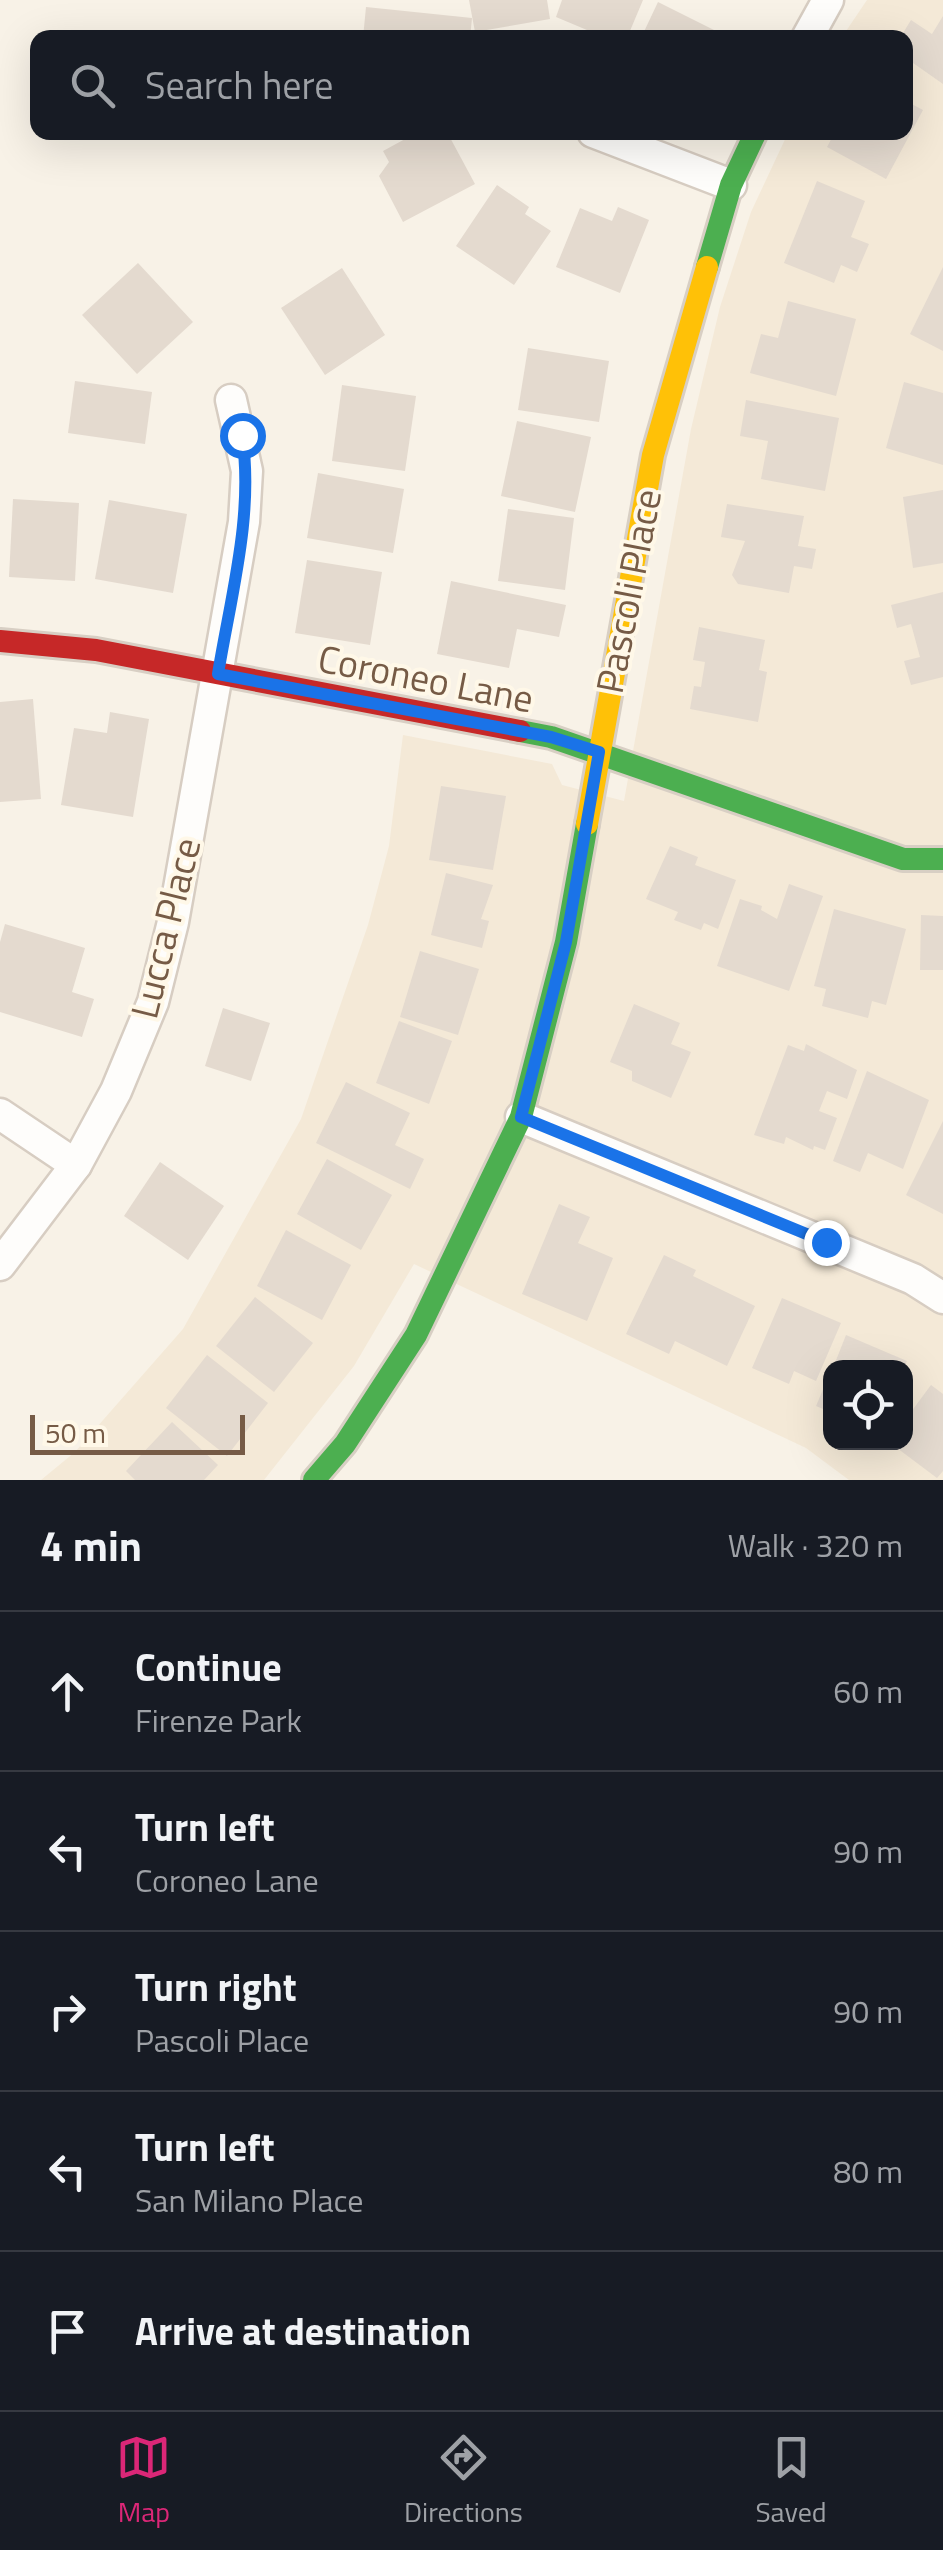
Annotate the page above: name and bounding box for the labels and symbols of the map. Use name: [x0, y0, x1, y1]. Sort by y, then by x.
route start: [220, 413, 266, 459]
street label: Pascoli Place: [580, 484, 676, 698]
street label: Coroneo Lane: [313, 629, 539, 727]
street label: Lucca Place: [115, 832, 215, 1024]
route end: [804, 1220, 850, 1266]
scale bar: [30, 1410, 245, 1454]

